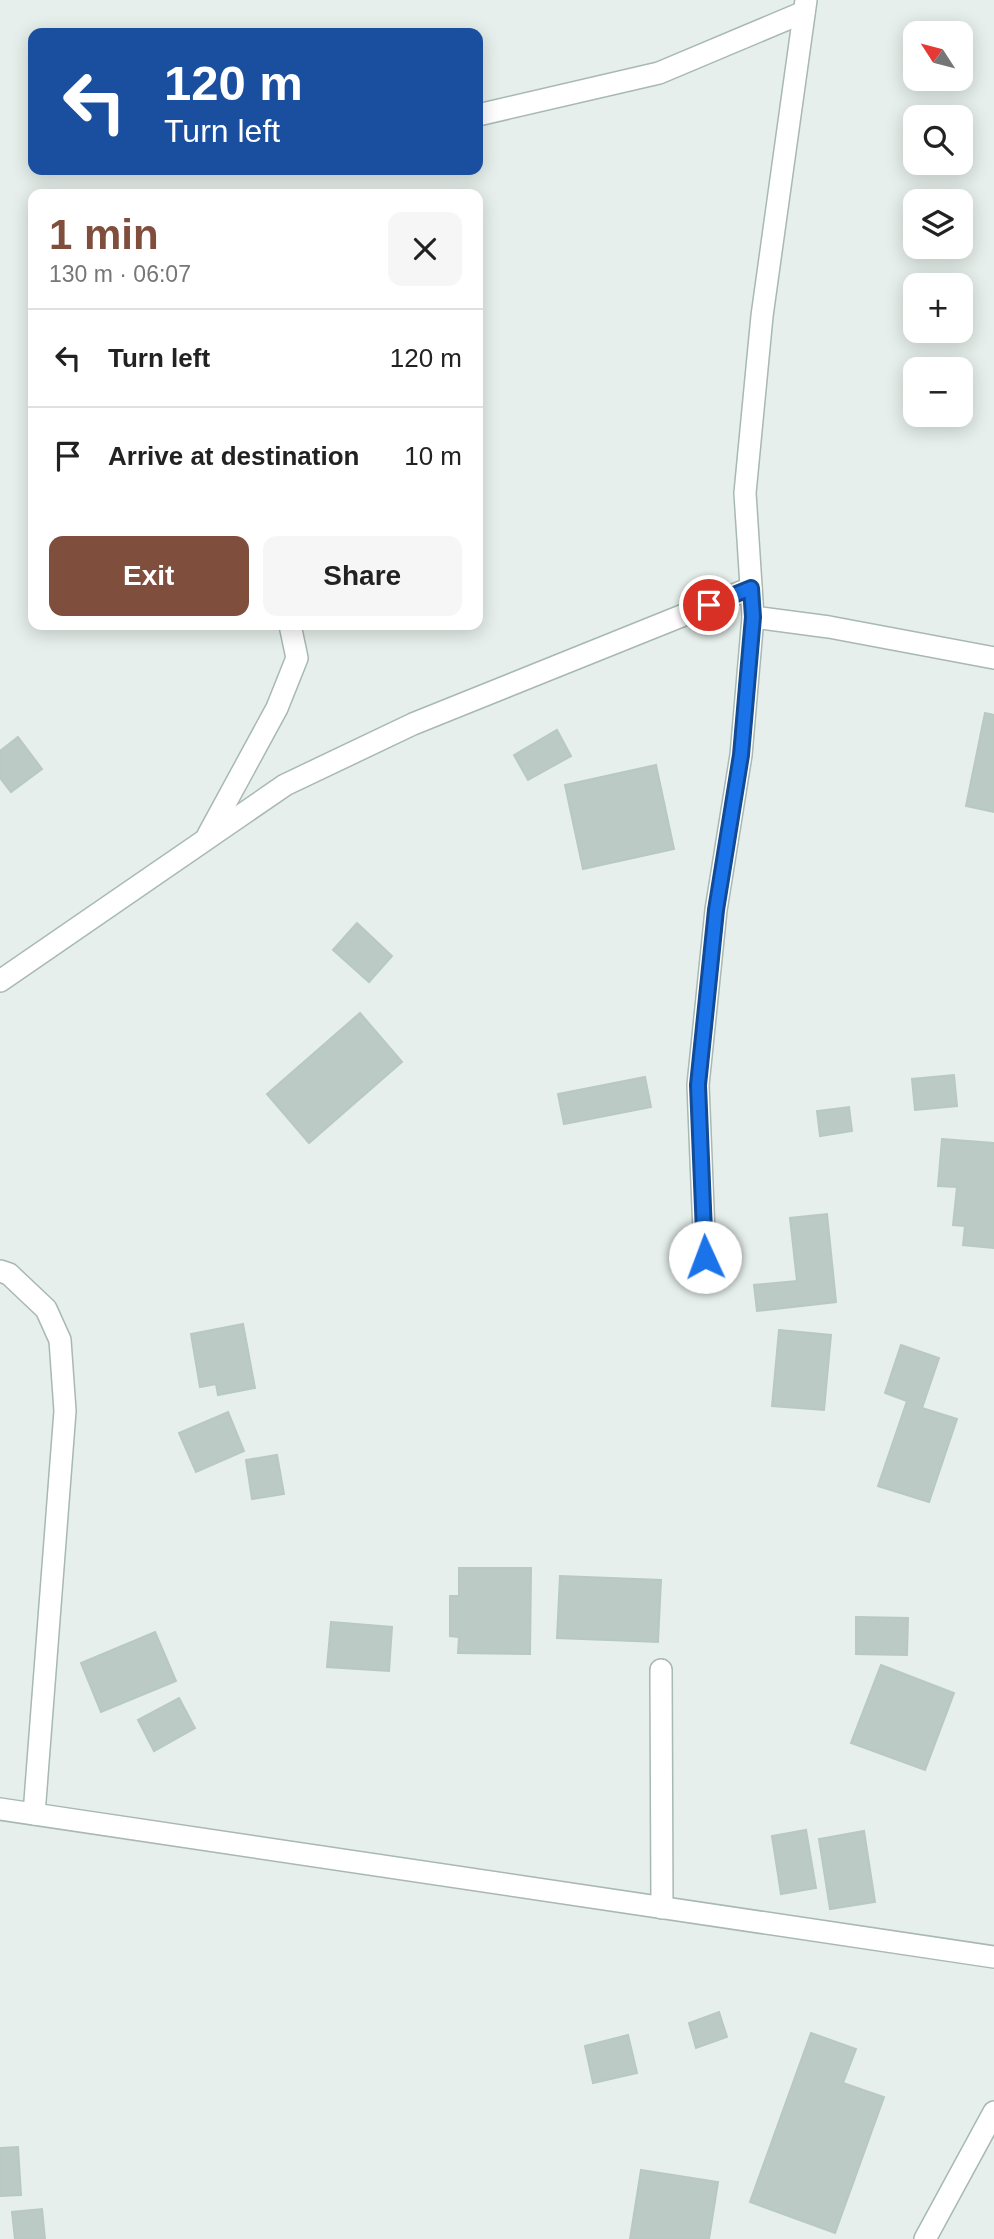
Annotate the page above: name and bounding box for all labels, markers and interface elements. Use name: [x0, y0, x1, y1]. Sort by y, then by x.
north arrow: [903, 21, 973, 91]
map controls: [903, 21, 973, 427]
icon: left: [49, 56, 140, 147]
text: 120 m: [164, 56, 303, 110]
button: search: [903, 105, 973, 175]
text: Turn left: [164, 113, 280, 149]
button: layers: [903, 189, 973, 259]
text: 1 min: [49, 211, 159, 258]
button: close: [388, 212, 462, 286]
text: 130 m · 06:07: [49, 261, 191, 287]
button: +: [903, 273, 973, 343]
icon: left: [49, 339, 87, 377]
text: Turn left: [108, 343, 210, 373]
text: 120 m: [390, 343, 462, 373]
button: −: [903, 357, 973, 427]
icon: arrive: [49, 437, 87, 475]
text: Arrive at destination: [108, 441, 359, 471]
text: 10 m: [404, 441, 462, 471]
button: Exit: [49, 536, 249, 616]
button: Share: [263, 536, 462, 616]
pin: [679, 575, 739, 635]
icon: arrive: [690, 586, 728, 624]
position arrow: [668, 1220, 742, 1294]

